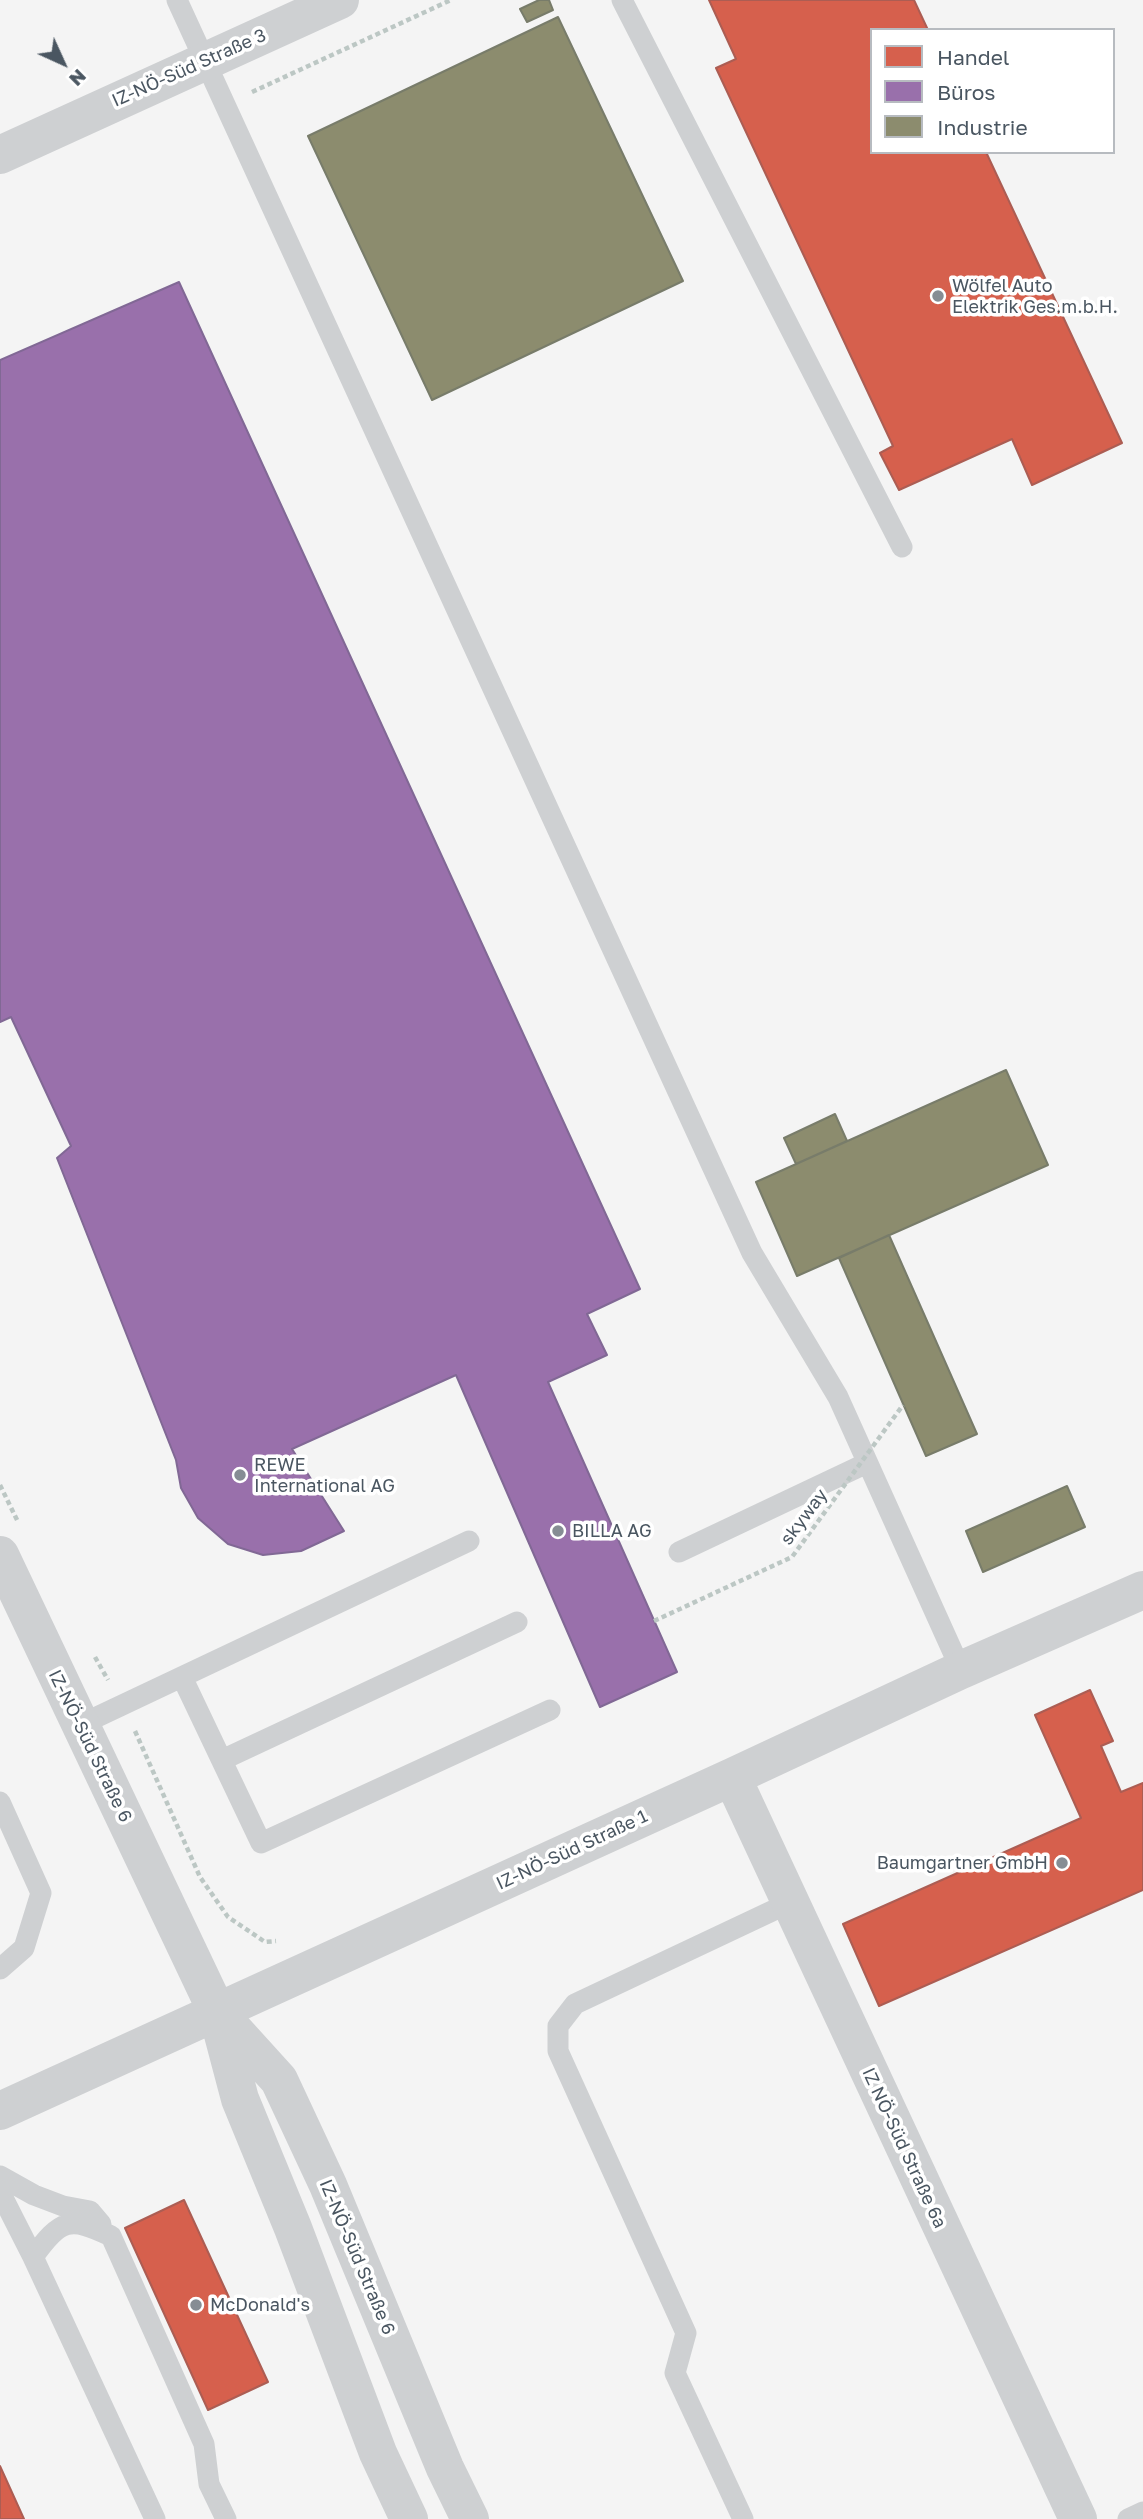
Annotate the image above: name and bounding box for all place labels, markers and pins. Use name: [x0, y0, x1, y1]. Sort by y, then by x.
place label: Wölfel Auto Elektrik Ges.m.b.H.: [952, 275, 1118, 318]
marker: Wölfel Auto Elektrik Ges.m.b.H.: [930, 288, 946, 304]
place label: REWE International AG: [254, 1454, 395, 1496]
marker: REWE International AG: [232, 1467, 248, 1483]
place label: BILLA AG: [572, 1520, 652, 1542]
marker: BILLA AG: [550, 1523, 566, 1539]
place label: Baumgartner GmbH: [877, 1852, 1048, 1874]
marker: Baumgartner GmbH: [1054, 1855, 1070, 1871]
place label: McDonald's: [210, 2294, 310, 2316]
marker: McDonald's: [188, 2297, 204, 2313]

